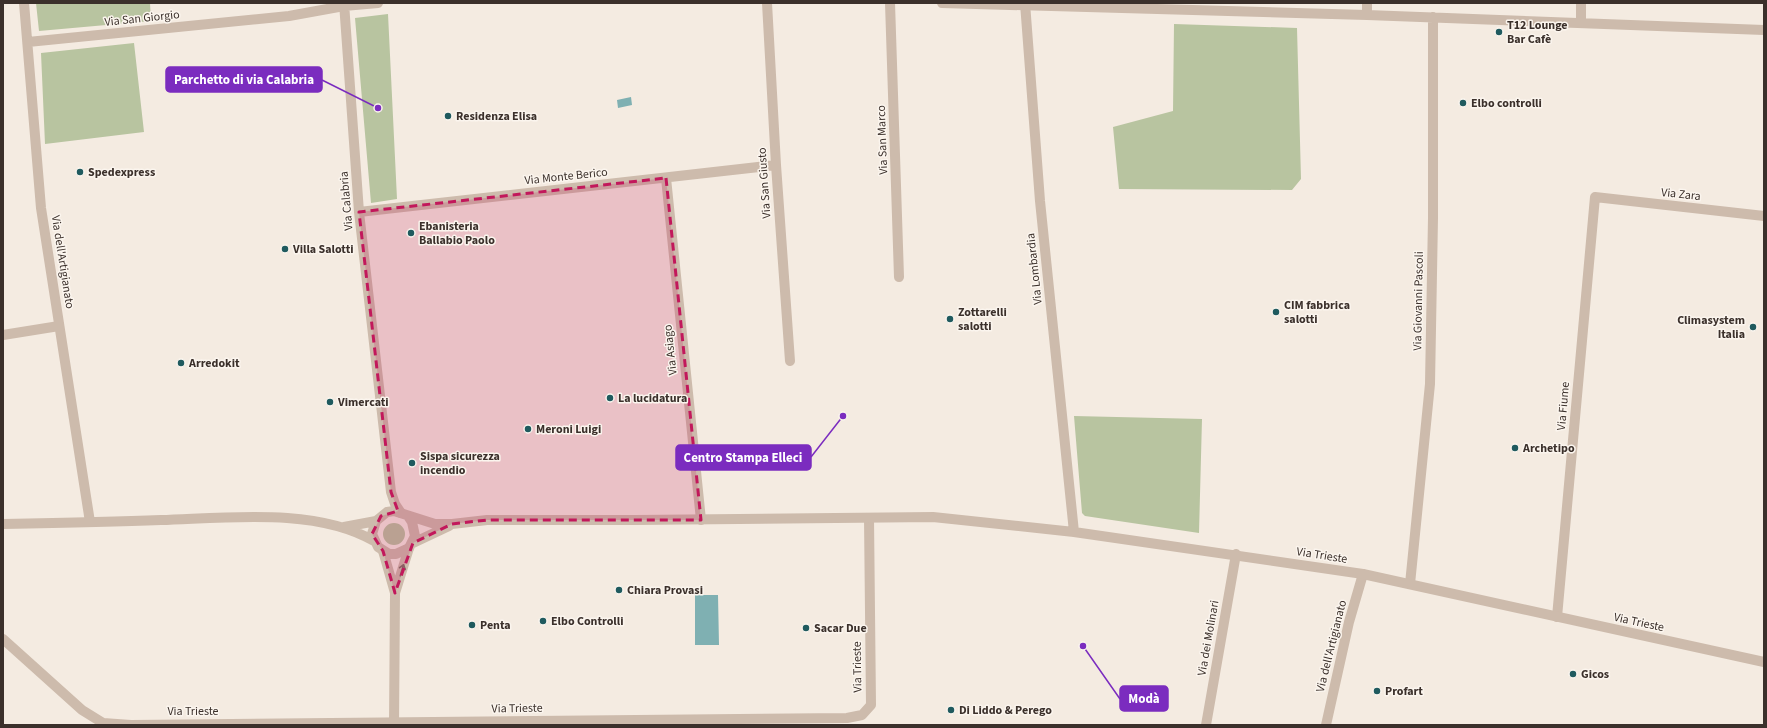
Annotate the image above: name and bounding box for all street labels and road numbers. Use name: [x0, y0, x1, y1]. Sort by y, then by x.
street label: Via San Giorgio: [104, 6, 180, 31]
street label: Via San Marco: [873, 105, 892, 175]
street label: Via San Giusto: [754, 147, 775, 219]
street label: Via Monte Berico: [524, 164, 608, 189]
street label: Via Calabria: [335, 171, 358, 231]
street label: Via Zara: [1660, 184, 1702, 205]
street label: Via dell'Artigianato: [47, 214, 78, 310]
street label: Via Lombardia: [1022, 232, 1047, 306]
street label: Via Giovanni Pascoli: [1409, 251, 1428, 351]
street label: Via Asiago: [659, 324, 682, 376]
street label: Via Fiume: [1553, 381, 1574, 431]
street label: Via Trieste: [1295, 543, 1349, 568]
street label: Via dell'Artigianato: [1312, 598, 1351, 694]
street label: Via dei Molinari: [1193, 599, 1224, 677]
street label: Via Trieste: [1612, 609, 1666, 636]
street label: Via Trieste: [849, 641, 866, 693]
street label: Via Trieste: [491, 700, 543, 717]
street label: Via Trieste: [167, 703, 219, 720]

